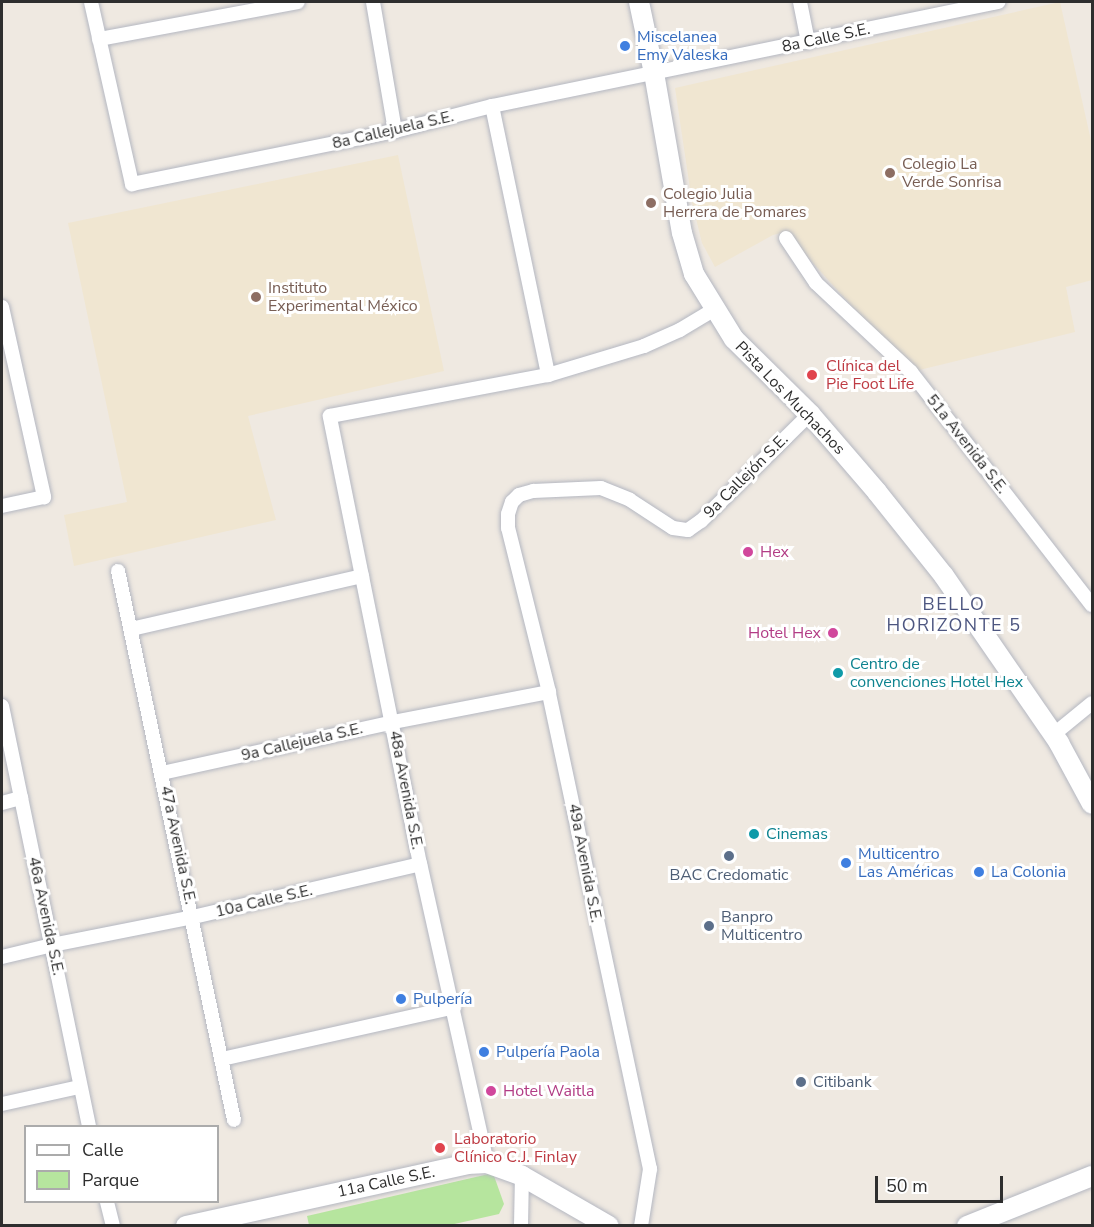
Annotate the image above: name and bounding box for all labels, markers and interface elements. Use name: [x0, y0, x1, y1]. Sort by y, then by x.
street label: 8a Calle S.E.: [780, 19, 872, 57]
place label: Miscelanea Emy Valeska: [637, 27, 728, 65]
marker: Miscelanea Emy Valeska: [618, 39, 632, 53]
street label: 8a Callejuela S.E.: [330, 107, 456, 153]
place label: Colegio La Verde Sonrisa: [902, 154, 1002, 192]
marker: Colegio La Verde Sonrisa: [883, 166, 897, 180]
place label: Colegio Julia Herrera de Pomares: [663, 184, 806, 222]
marker: Colegio Julia Herrera de Pomares: [644, 196, 658, 210]
place label: Instituto Experimental México: [268, 278, 418, 316]
marker: Instituto Experimental México: [249, 290, 263, 304]
street label: Pista Los Muchachos: [731, 337, 849, 459]
place label: Clínica del Pie Foot Life: [826, 356, 914, 394]
marker: Clínica del Pie Foot Life: [803, 366, 821, 384]
street label: 51a Avenida S.E.: [922, 390, 1012, 498]
street label: 9a Callejón S.E.: [700, 430, 792, 522]
place label: Hex: [760, 542, 789, 562]
marker: Hex: [741, 545, 755, 559]
district label: BELLO HORIZONTE 5: [887, 594, 1021, 636]
place label: Hotel Hex: [748, 623, 821, 643]
marker: Hotel Hex: [826, 626, 840, 640]
place label: Centro de convenciones Hotel Hex: [850, 654, 1023, 692]
marker: Centro de convenciones Hotel Hex: [831, 666, 845, 680]
street label: 9a Callejuela S.E.: [239, 719, 365, 765]
street label: 48a Avenida S.E.: [385, 729, 427, 851]
street label: 47a Avenida S.E.: [156, 784, 200, 906]
street label: 49a Avenida S.E.: [564, 802, 606, 924]
place label: Cinemas: [766, 824, 828, 844]
marker: Cinemas: [747, 827, 761, 841]
place label: Multicentro Las Américas: [858, 844, 954, 882]
marker: BAC Credomatic: [722, 849, 736, 863]
street label: 46a Avenida S.E.: [24, 855, 68, 977]
marker: Multicentro Las Américas: [839, 856, 853, 870]
place label: La Colonia: [991, 862, 1066, 882]
place label: BAC Credomatic: [669, 865, 789, 885]
marker: La Colonia: [972, 865, 986, 879]
street label: 10a Calle S.E.: [213, 880, 315, 922]
place label: Banpro Multicentro: [721, 907, 803, 945]
marker: Banpro Multicentro: [702, 919, 716, 933]
place label: Pulpería: [413, 989, 472, 1009]
marker: Pulpería: [394, 992, 408, 1006]
place label: Pulpería Paola: [496, 1042, 600, 1062]
marker: Pulpería Paola: [477, 1045, 491, 1059]
place label: Citibank: [813, 1072, 872, 1092]
marker: Citibank: [794, 1075, 808, 1089]
place label: Hotel Waitla: [503, 1081, 595, 1101]
marker: Hotel Waitla: [484, 1084, 498, 1098]
legend: [24, 1125, 219, 1203]
place label: Laboratorio Clínico C.J. Finlay: [454, 1129, 577, 1167]
text: Calle: [82, 1138, 124, 1162]
marker: Laboratorio Clínico C.J. Finlay: [431, 1139, 449, 1157]
street label: 11a Calle S.E.: [335, 1162, 437, 1202]
scale bar: [878, 1164, 1006, 1202]
text: Parque: [82, 1168, 139, 1192]
text: 50 m: [886, 1174, 928, 1198]

